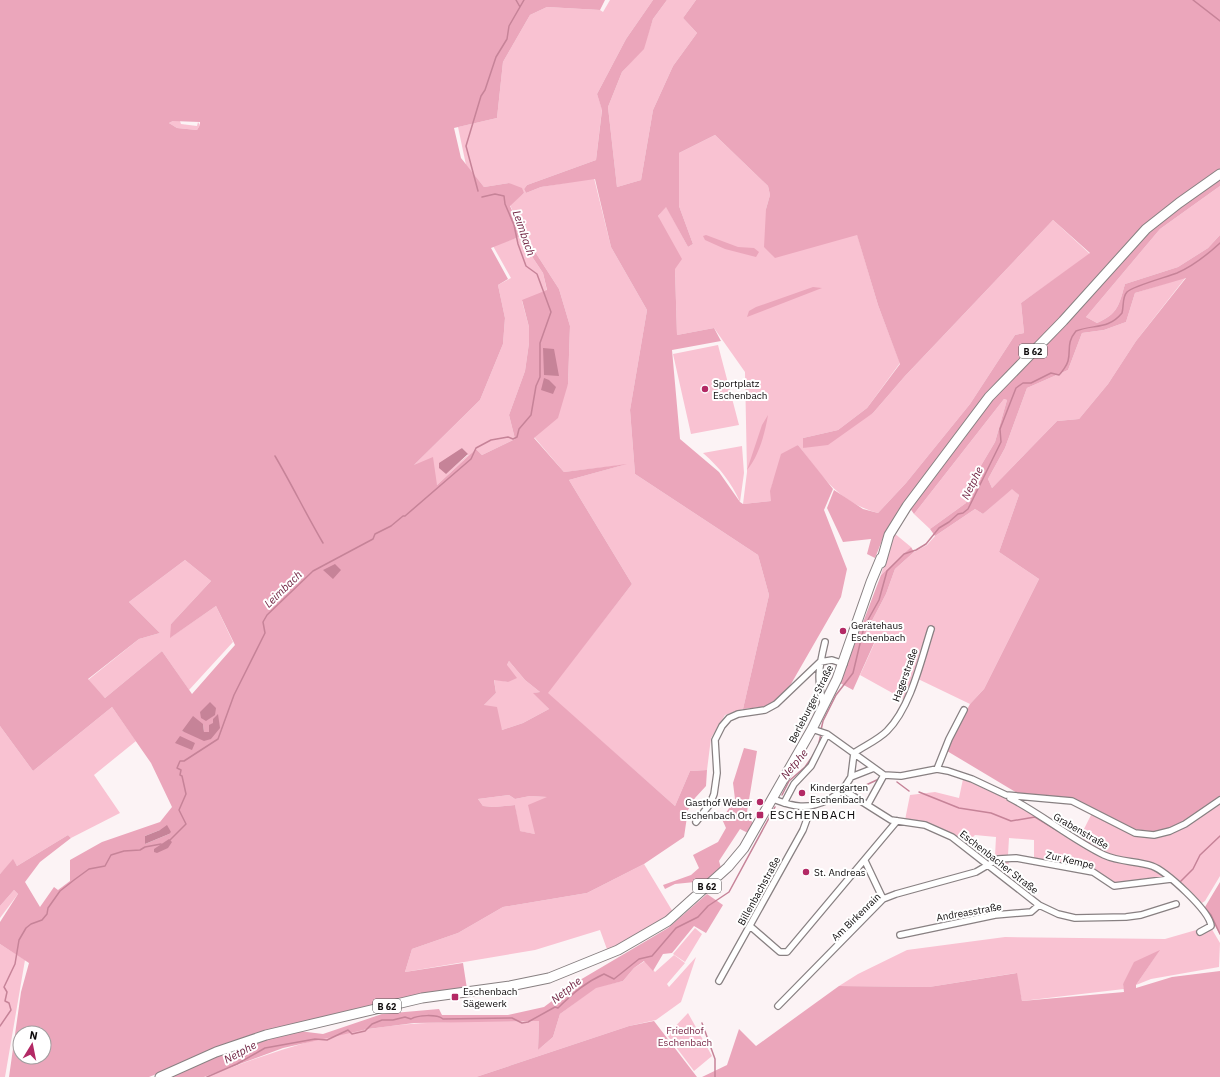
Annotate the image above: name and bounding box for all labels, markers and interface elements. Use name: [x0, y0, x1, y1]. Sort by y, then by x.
water label: Leimbach: [510, 208, 538, 258]
road number: B 62: [1019, 344, 1047, 358]
place label: Sportplatz Eschenbach: [713, 377, 767, 402]
marker: Sportplatz Eschenbach: [700, 384, 710, 394]
water label: Netphe: [958, 464, 986, 502]
water label: Leimbach: [261, 568, 305, 610]
place label: Gerätehaus Eschenbach: [851, 619, 905, 644]
marker: Gerätehaus Eschenbach: [838, 626, 848, 636]
street label: Hagerstraße: [889, 646, 921, 704]
street label: Berleburger Straße: [786, 662, 836, 745]
water label: Netphe: [777, 746, 811, 782]
place label: Kindergarten Eschenbach: [810, 781, 868, 806]
marker: Kindergarten Eschenbach: [797, 788, 807, 798]
place label: Gasthof Weber: [685, 796, 752, 809]
marker: Gasthof Weber: [755, 797, 765, 807]
district label: ESCHENBACH: [770, 807, 856, 822]
place label: Eschenbach Ort: [681, 809, 752, 822]
marker: Eschenbach Ort: [755, 810, 765, 820]
street label: Grabenstraße: [1051, 810, 1112, 852]
street label: Eschenbacher Straße: [957, 827, 1041, 897]
street label: Zur Kempe: [1045, 848, 1096, 872]
street label: Billenbachstraße: [735, 854, 783, 928]
place label: St. Andreas: [814, 866, 866, 879]
marker: St. Andreas: [801, 867, 811, 877]
road number: B 62: [693, 879, 721, 893]
street label: Am Birkenrain: [829, 890, 883, 944]
street label: Andreasstraße: [935, 900, 1003, 924]
water label: Netphe: [548, 973, 584, 1006]
place label: Eschenbach Sägewerk: [463, 985, 517, 1010]
marker: Eschenbach Sägewerk: [450, 992, 460, 1002]
road number: B 62: [373, 999, 401, 1013]
park label: Friedhof Eschenbach: [658, 1024, 712, 1049]
north arrow: [12, 1025, 52, 1065]
text: N: [29, 1028, 39, 1043]
water label: Netphe: [221, 1037, 259, 1066]

